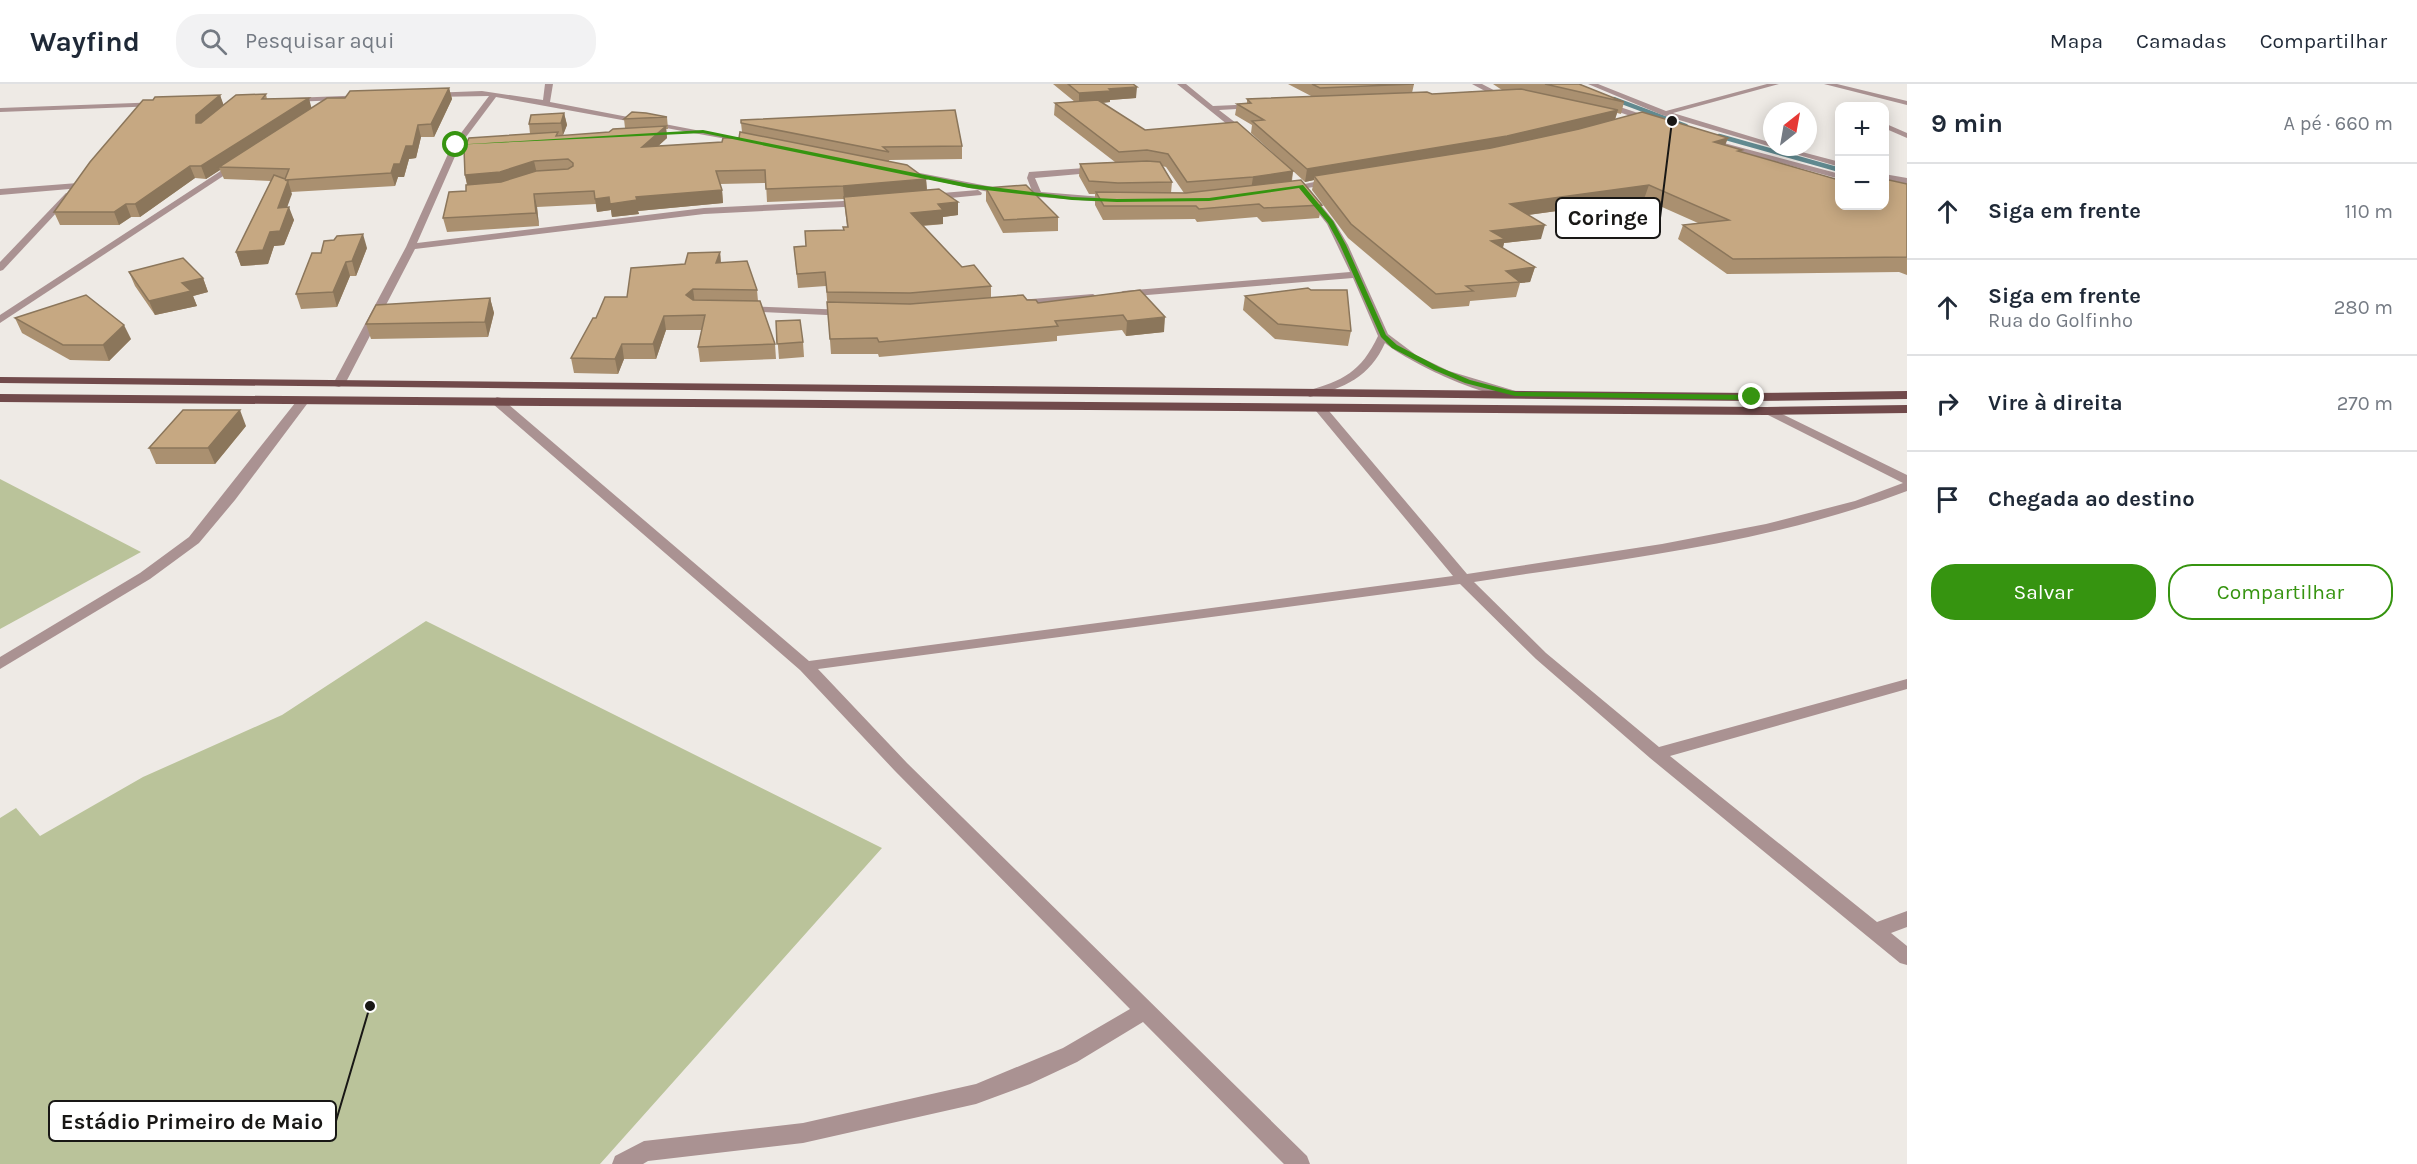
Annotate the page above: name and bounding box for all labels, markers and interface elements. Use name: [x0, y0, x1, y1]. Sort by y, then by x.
search box: [176, 14, 596, 68]
text: Wayfind: [30, 25, 140, 58]
icon: search: [197, 25, 230, 58]
text: Pesquisar aqui: [245, 28, 394, 54]
text: Mapa: [2050, 29, 2103, 53]
text: Camadas: [2136, 29, 2227, 53]
text: Compartilhar: [2260, 29, 2387, 53]
north arrow: [1763, 102, 1817, 156]
map controls: [1835, 102, 1889, 210]
button: +: [1835, 102, 1889, 156]
text: 9 min: [1931, 108, 2003, 139]
text: A pé · 660 m: [2284, 112, 2393, 135]
route start: [442, 131, 468, 157]
button: −: [1835, 156, 1889, 210]
icon: ahead: [1931, 195, 1964, 228]
callout: Coringe: [1556, 198, 1660, 238]
text: Siga em frente: [1988, 198, 2141, 224]
text: 110 m: [2344, 200, 2393, 223]
text: Coringe: [1568, 205, 1648, 231]
text: Siga em frente: [1988, 283, 2141, 309]
icon: ahead: [1931, 291, 1964, 324]
text: 280 m: [2334, 296, 2393, 319]
text: Rua do Golfinho: [1988, 309, 2133, 332]
route end: [1738, 383, 1764, 409]
icon: right: [1931, 387, 1964, 420]
text: Vire à direita: [1988, 390, 2123, 416]
text: 270 m: [2337, 392, 2393, 415]
icon: arrive: [1931, 483, 1964, 516]
text: Chegada ao destino: [1988, 486, 2195, 512]
button: Salvar: [1931, 564, 2156, 620]
button: Compartilhar: [2168, 564, 2393, 620]
callout: Estádio Primeiro de Maio: [49, 1101, 336, 1141]
text: Estádio Primeiro de Maio: [61, 1109, 323, 1135]

